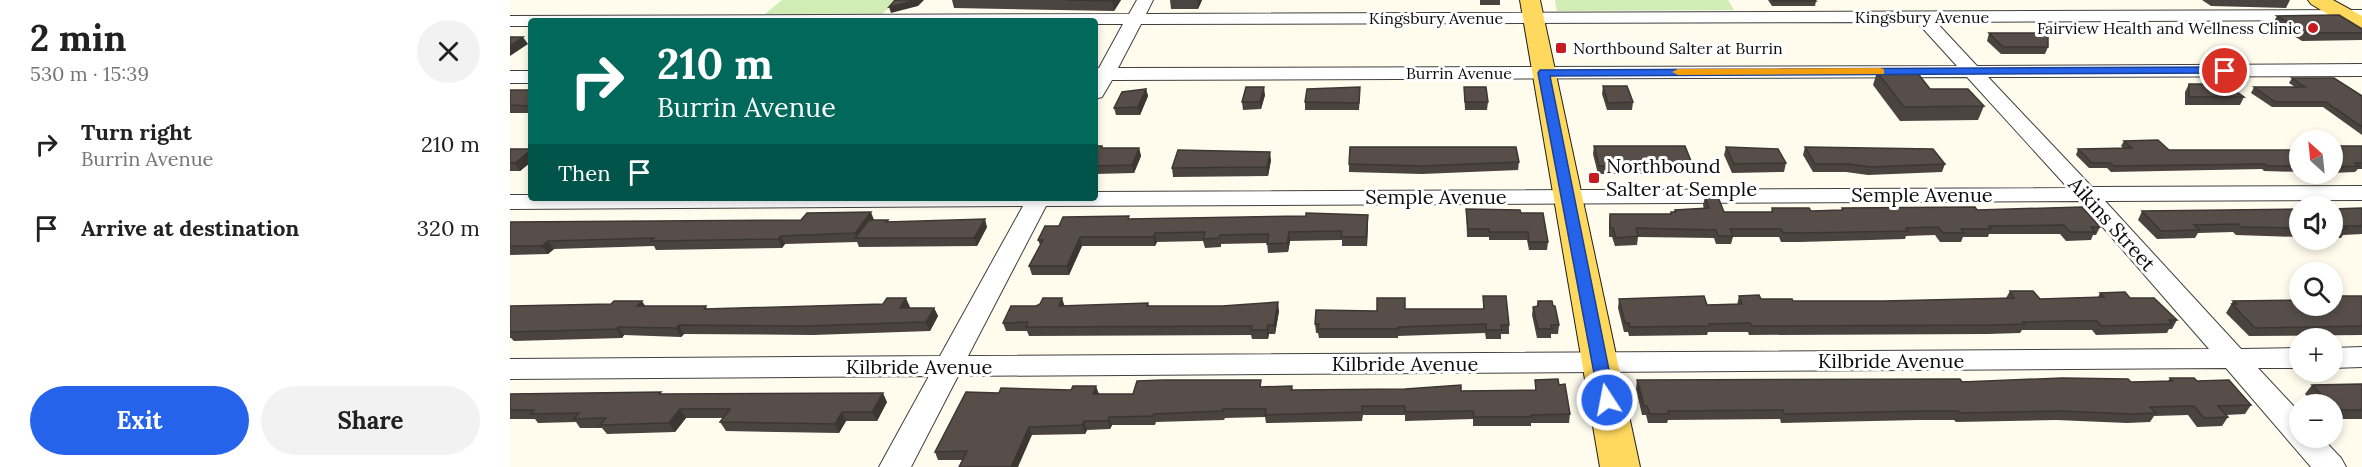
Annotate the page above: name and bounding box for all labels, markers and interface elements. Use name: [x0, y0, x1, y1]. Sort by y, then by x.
street label: Kingsbury Avenue: [1855, 7, 1990, 27]
street label: Kingsbury Avenue: [1369, 8, 1504, 28]
text: 2 min: [30, 15, 127, 61]
place label: Fairview Health and Wellness Clinic: [2037, 18, 2301, 38]
button: close: [417, 20, 480, 83]
marker: Fairview Health and Wellness Clinic: [2306, 21, 2320, 35]
text: 210 m: [657, 37, 773, 91]
place label: Northbound Salter at Burrin: [1573, 38, 1783, 58]
marker: Northbound Salter at Burrin: [1554, 41, 1568, 55]
icon: right: [558, 42, 636, 120]
pin: [2199, 45, 2250, 96]
icon: arrive: [2208, 54, 2241, 87]
text: 530 m · 15:39: [30, 61, 149, 86]
street label: Burrin Avenue: [1406, 63, 1512, 83]
text: Burrin Avenue: [657, 90, 836, 124]
text: Turn right: [81, 118, 192, 146]
icon: right: [30, 128, 63, 161]
text: 210 m: [421, 130, 480, 158]
north arrow: [2289, 130, 2343, 184]
map controls: [2289, 130, 2343, 448]
text: Burrin Avenue: [81, 146, 213, 171]
place label: Northbound Salter at Semple: [1606, 153, 1757, 201]
icon: arrive: [623, 156, 656, 189]
text: Then: [558, 159, 611, 187]
marker: Northbound Salter at Semple: [1587, 171, 1601, 185]
street label: Aikins Street: [2063, 171, 2161, 276]
street label: Semple Avenue: [1851, 182, 1993, 207]
street label: Semple Avenue: [1365, 184, 1507, 209]
button: sound: [2289, 196, 2343, 250]
icon: arrive: [30, 212, 63, 245]
text: Arrive at destination: [81, 214, 299, 242]
text: 320 m: [417, 214, 480, 242]
button: search: [2289, 262, 2343, 316]
button: +: [2289, 328, 2343, 382]
street label: Kilbride Avenue: [1818, 348, 1964, 373]
street label: Kilbride Avenue: [1332, 351, 1478, 376]
street label: Kilbride Avenue: [846, 354, 992, 379]
position arrow: [1575, 368, 1639, 432]
button: Exit: [30, 386, 249, 455]
button: Share: [261, 386, 480, 455]
button: −: [2289, 394, 2343, 448]

